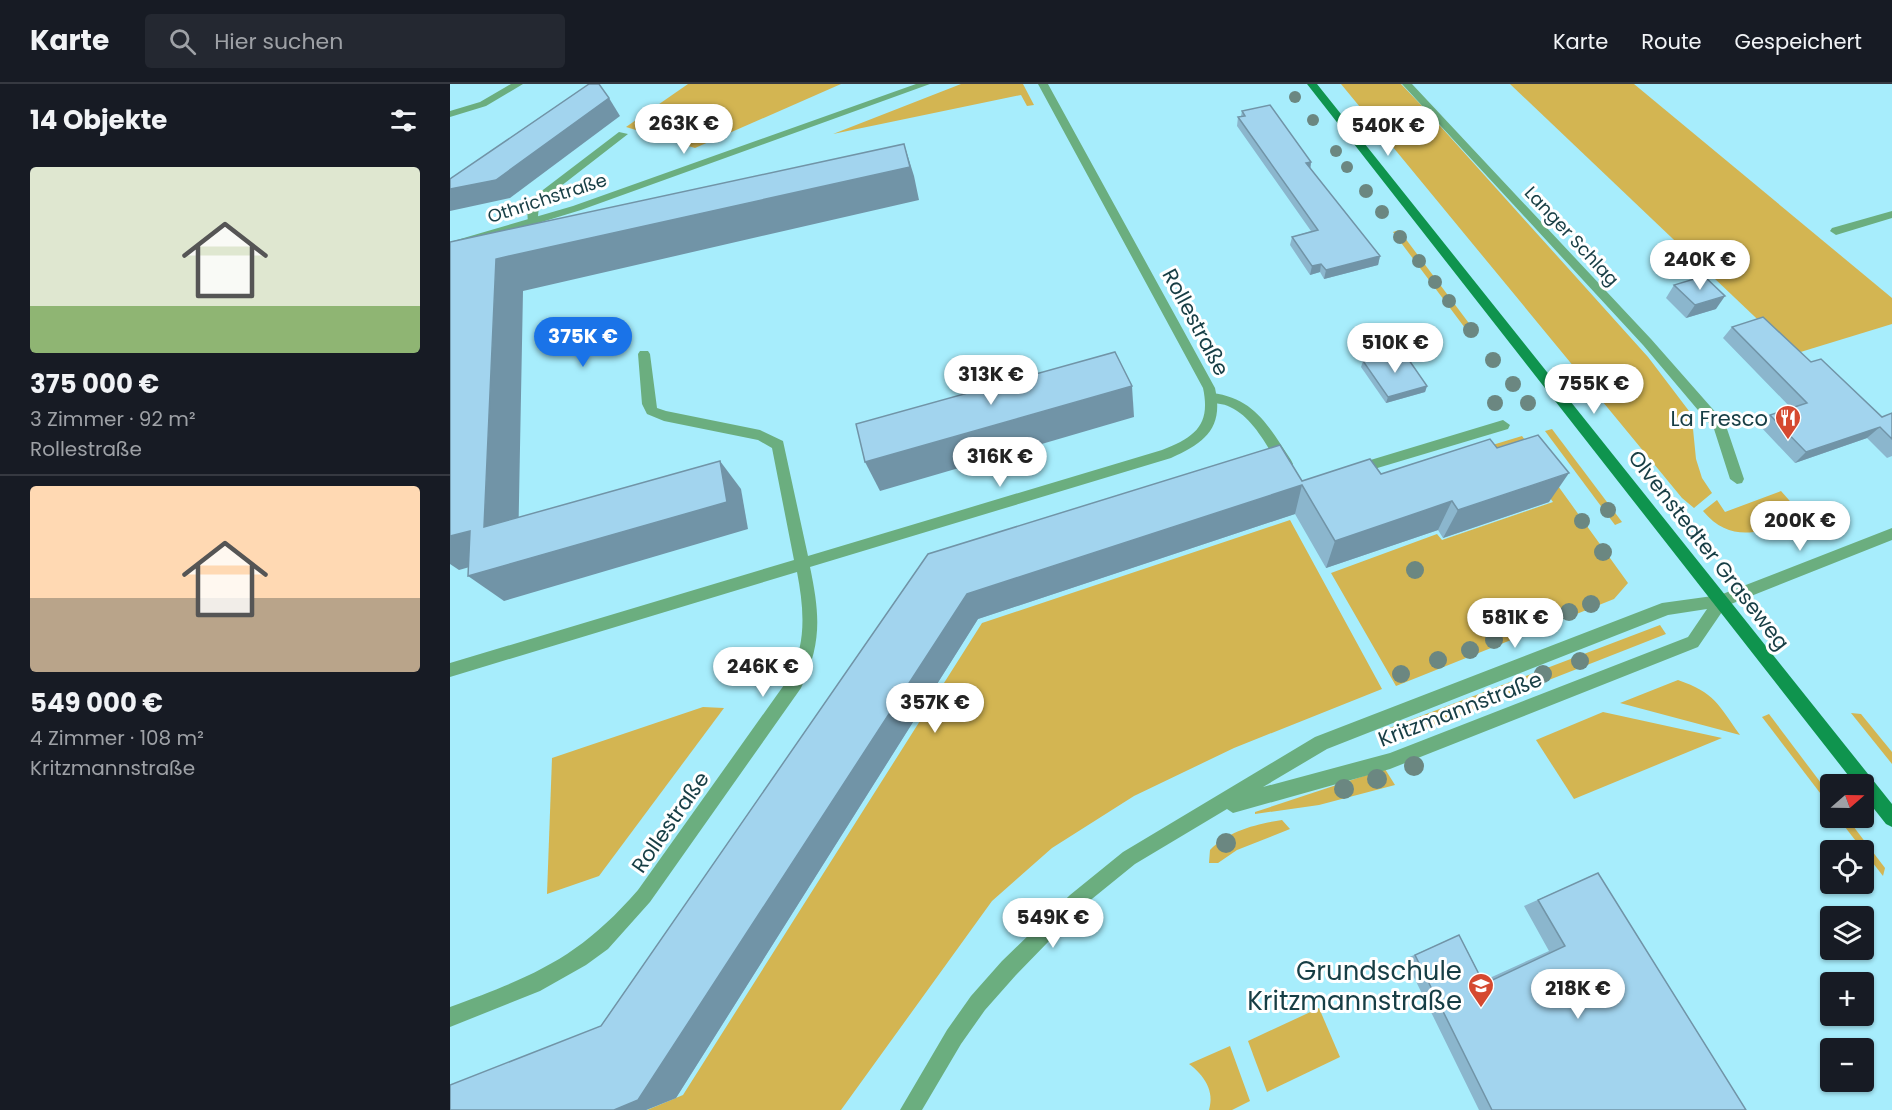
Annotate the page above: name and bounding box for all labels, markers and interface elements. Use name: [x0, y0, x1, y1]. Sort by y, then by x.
search box: [145, 14, 565, 68]
text: Karte: [30, 21, 109, 60]
icon: search: [166, 25, 199, 58]
text: Hier suchen: [214, 26, 343, 57]
text: Karte: [1553, 27, 1608, 56]
text: Route: [1641, 27, 1702, 56]
text: Gespeichert: [1735, 27, 1862, 56]
text: 14 Objekte: [30, 102, 167, 138]
icon: filters: [387, 104, 420, 137]
pin: 263K €: [635, 104, 733, 155]
pin: 540K €: [1339, 106, 1437, 157]
text: 263K €: [649, 109, 719, 137]
text: 540K €: [1351, 111, 1425, 139]
street label: Othrichstraße: [484, 167, 610, 229]
street label: Langer Schlag: [1519, 181, 1625, 291]
icon: home: [171, 206, 279, 314]
pin: 240K €: [1651, 240, 1749, 291]
text: 240K €: [1664, 245, 1736, 273]
street label: Rollestraße: [1156, 263, 1236, 381]
pin: 375K €: [534, 317, 632, 368]
text: 375K €: [548, 322, 618, 350]
pin: 510K €: [1346, 323, 1444, 374]
text: 510K €: [1361, 328, 1429, 356]
pin: 313K €: [942, 355, 1040, 406]
text: 313K €: [958, 360, 1024, 388]
pin: 755K €: [1545, 364, 1643, 415]
text: 375 000 €: [30, 366, 159, 402]
text: 755K €: [1559, 369, 1629, 397]
restaurant icon: La Fresco: [1773, 403, 1803, 441]
place label: La Fresco: [1671, 404, 1768, 433]
text: 3 Zimmer · 92 m²: [30, 405, 195, 433]
text: Rollestraße: [30, 435, 142, 463]
pin: 316K €: [951, 437, 1049, 488]
text: 316K €: [967, 442, 1033, 470]
street label: Olvenstedter Graseweg: [1622, 444, 1796, 656]
pin: 200K €: [1751, 501, 1849, 552]
text: 200K €: [1764, 506, 1836, 534]
icon: home: [171, 525, 279, 633]
pin: 581K €: [1466, 598, 1564, 649]
text: 581K €: [1481, 603, 1549, 631]
pin: 246K €: [714, 647, 812, 698]
text: 246K €: [727, 652, 799, 680]
street label: Kritzmannstraße: [1374, 664, 1546, 754]
pin: 357K €: [886, 683, 984, 734]
text: 549 000 €: [30, 685, 163, 721]
text: 357K €: [900, 688, 970, 716]
text: 4 Zimmer · 108 m²: [30, 724, 204, 752]
text: Kritzmannstraße: [30, 754, 195, 782]
street label: Rollestraße: [624, 766, 716, 878]
north arrow: [1820, 774, 1874, 828]
map controls: [1820, 774, 1874, 1092]
button: locate: [1820, 840, 1874, 894]
pin: 549K €: [1004, 898, 1102, 949]
text: 549K €: [1017, 903, 1089, 931]
button: layers: [1820, 906, 1874, 960]
place label: Grundschule Kritzmannstraße: [1247, 953, 1462, 1019]
pin: 218K €: [1529, 969, 1627, 1020]
school or university icon: Grundschule Kritzmannstraße: [1466, 971, 1496, 1009]
button: +: [1820, 972, 1874, 1026]
text: 218K €: [1545, 974, 1611, 1002]
button: −: [1820, 1038, 1874, 1092]

